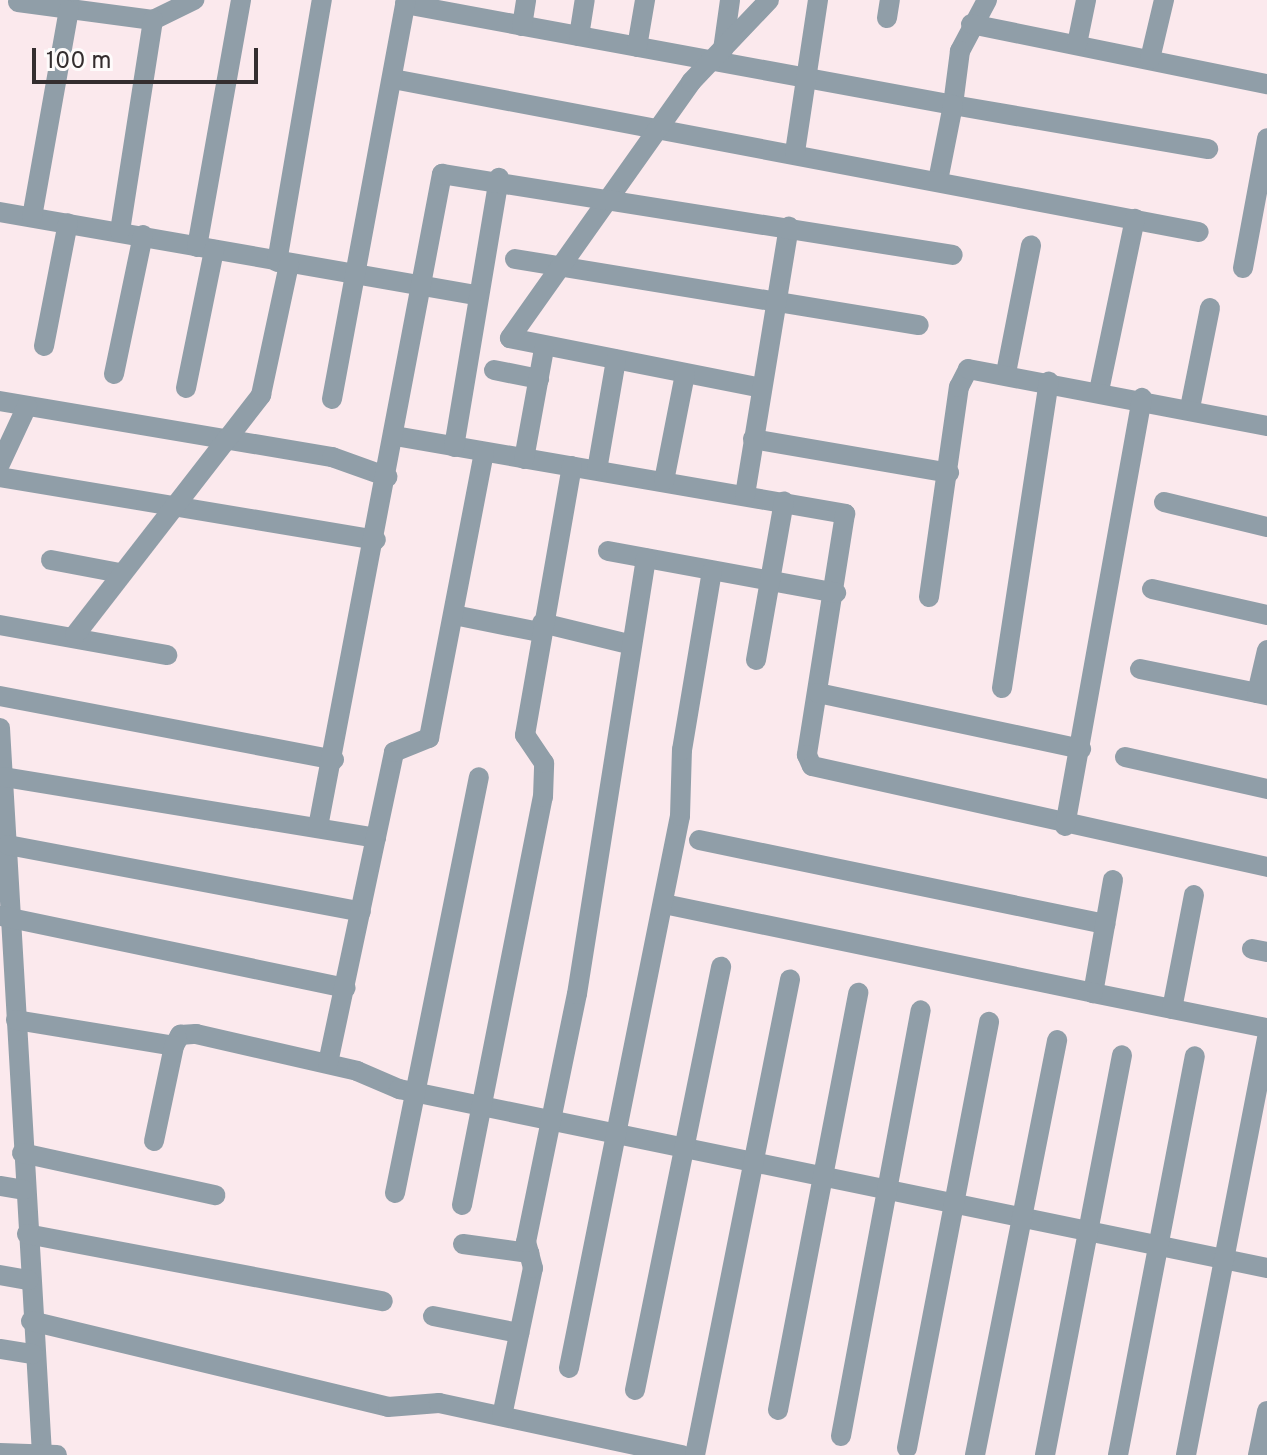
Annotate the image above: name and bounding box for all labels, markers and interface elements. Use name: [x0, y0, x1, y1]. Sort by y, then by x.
scale bar: [36, 32, 262, 82]
text: 100 m: [46, 47, 112, 77]

